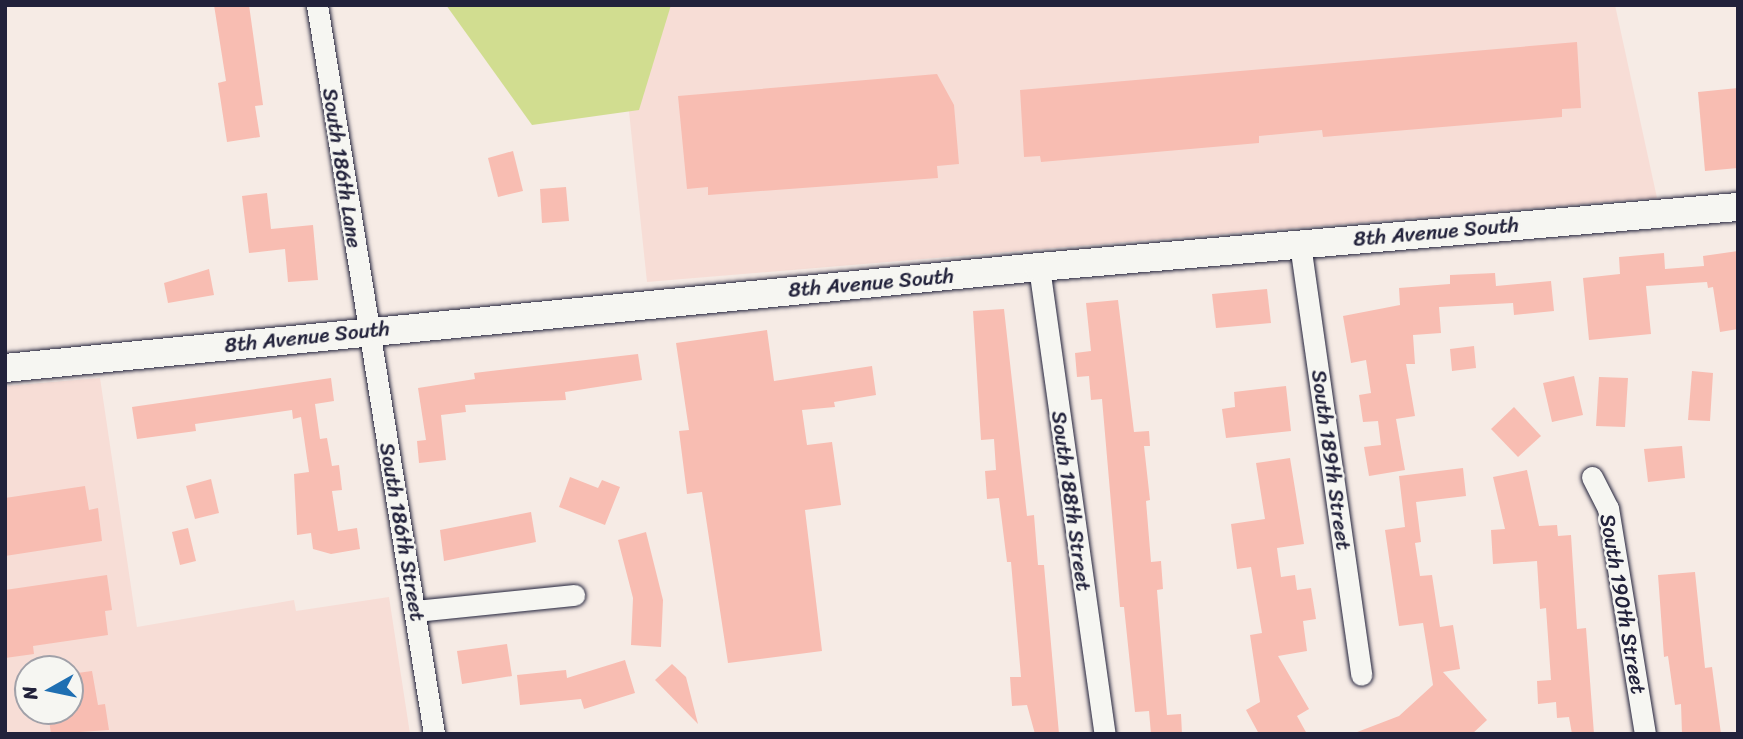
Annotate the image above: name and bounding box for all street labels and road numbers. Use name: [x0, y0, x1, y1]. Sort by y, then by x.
street label: South 186th Lane: [317, 86, 367, 250]
street label: 8th Avenue South: [1352, 212, 1520, 252]
street label: 8th Avenue South: [787, 263, 955, 303]
street label: 8th Avenue South: [223, 316, 391, 358]
street label: South 189th Street: [1306, 368, 1356, 552]
street label: South 188th Street: [1046, 409, 1096, 593]
street label: South 186th Street: [374, 441, 430, 623]
street label: South 190th Street: [1595, 512, 1651, 696]

